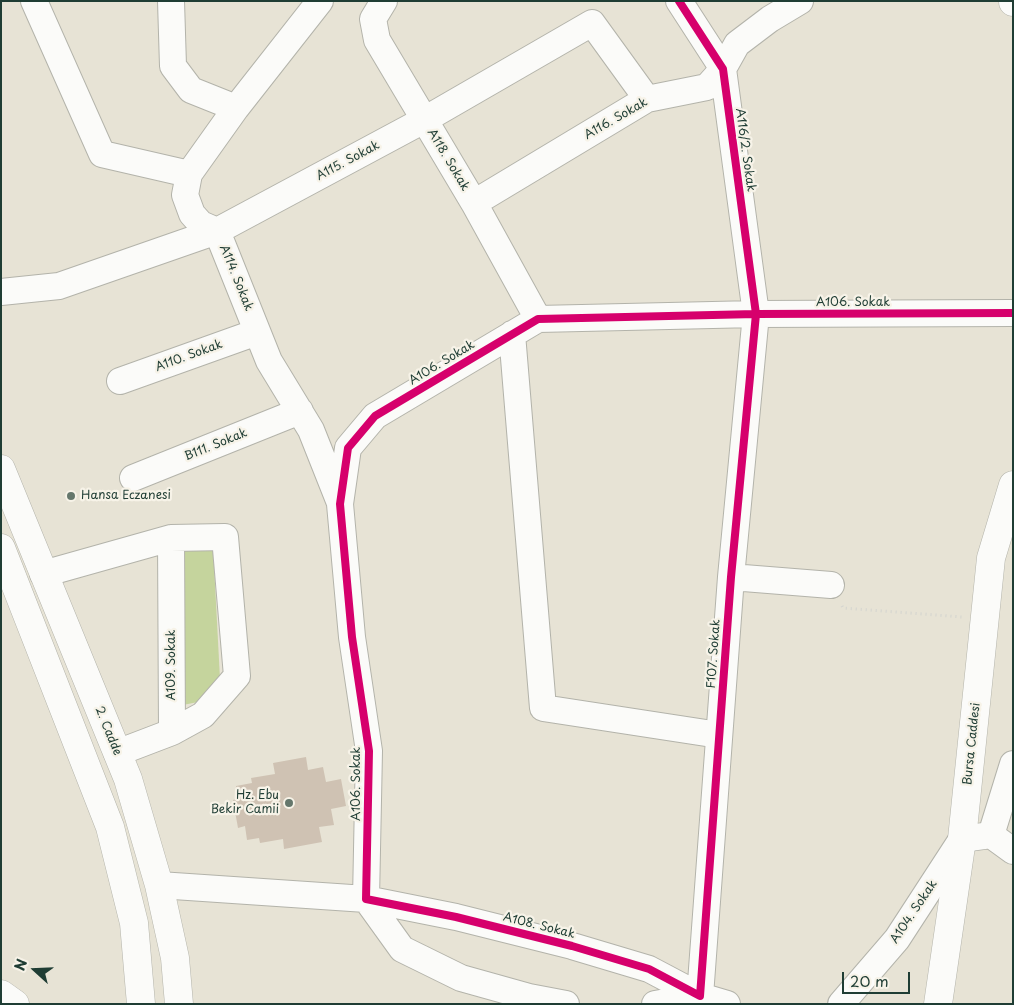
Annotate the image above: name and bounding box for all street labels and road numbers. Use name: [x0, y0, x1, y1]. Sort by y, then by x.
street label: A116. Sokak: [582, 95, 650, 143]
street label: A116/2. Sokak: [732, 107, 758, 193]
street label: A118. Sokak: [424, 126, 472, 194]
street label: A115. Sokak: [314, 138, 382, 184]
street label: A114. Sokak: [216, 243, 256, 313]
street label: A106. Sokak: [816, 296, 890, 310]
street label: A110. Sokak: [153, 337, 225, 375]
street label: A106. Sokak: [406, 338, 478, 388]
street label: B111. Sokak: [183, 426, 249, 464]
street label: F107. Sokak: [704, 619, 724, 689]
street label: A109. Sokak: [165, 630, 179, 700]
street label: Bursa Caddesi: [961, 702, 983, 786]
street label: 2. Cadde: [92, 704, 124, 758]
street label: A106. Sokak: [350, 747, 364, 821]
street label: A104. Sokak: [887, 877, 941, 947]
street label: A108. Sokak: [502, 910, 576, 942]

